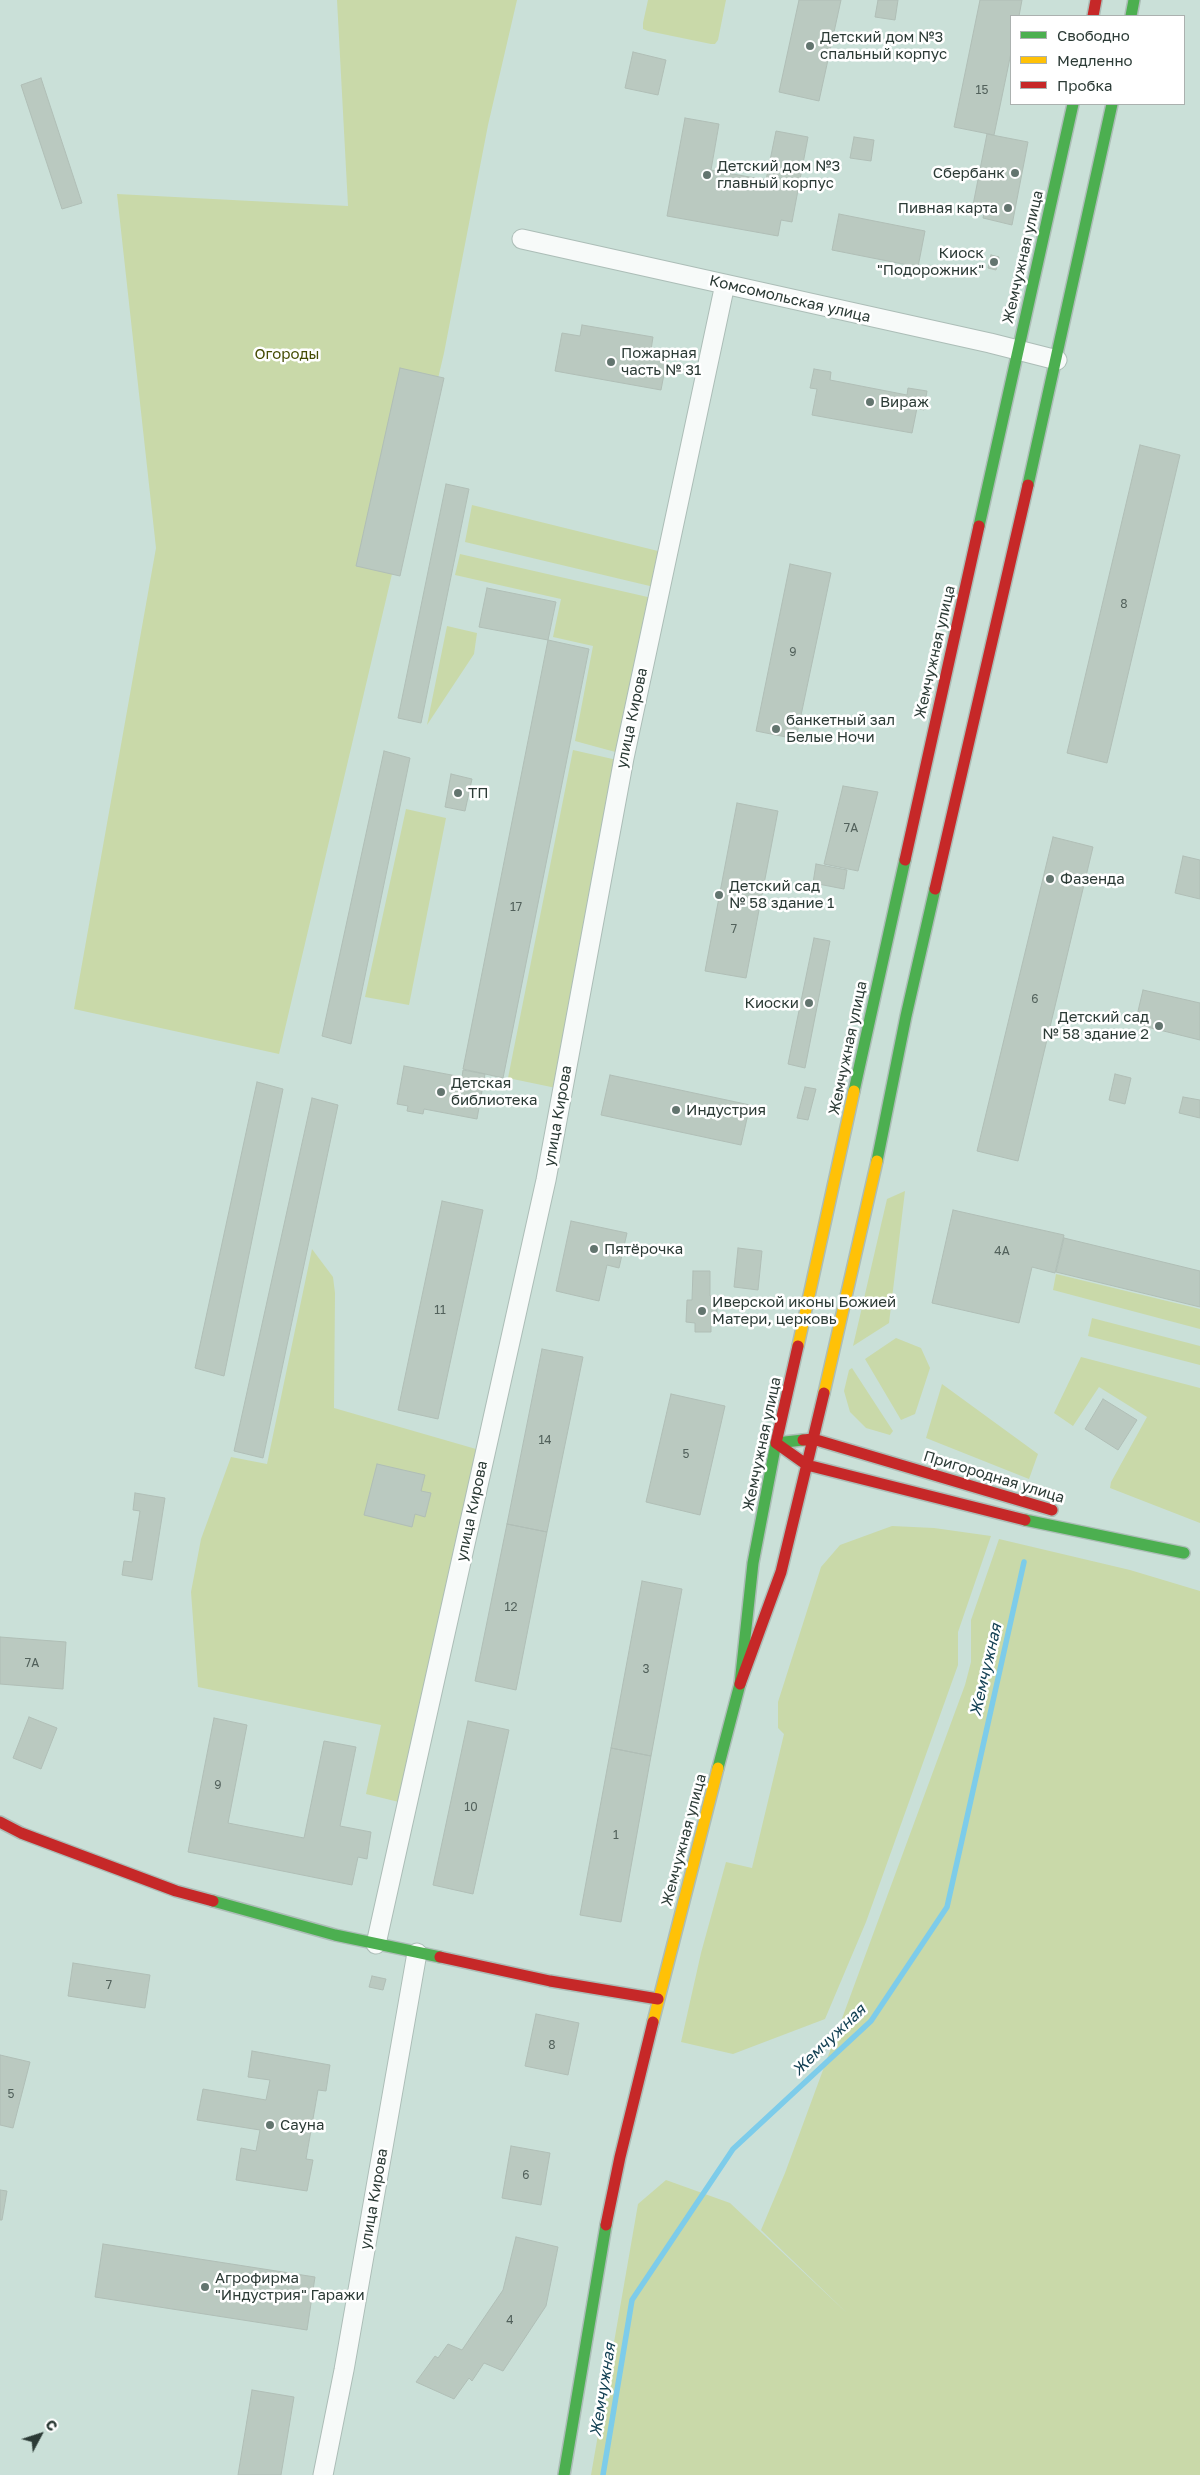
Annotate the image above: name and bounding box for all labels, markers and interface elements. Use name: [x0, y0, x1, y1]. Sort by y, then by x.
legend: [1010, 15, 1185, 105]
text: Свободно: [1057, 26, 1130, 44]
place label: Детский дом №3 спальный корпус: [820, 28, 947, 63]
marker: Детский дом №3 спальный корпус: [804, 40, 816, 52]
text: Медленно: [1057, 51, 1133, 69]
text: Пробка: [1057, 76, 1112, 94]
house number: 15: [976, 83, 988, 97]
place label: Детский дом №3 главный корпус: [717, 157, 840, 192]
place label: Сбербанк: [933, 164, 1005, 182]
marker: Сбербанк: [1009, 167, 1021, 179]
marker: Детский дом №3 главный корпус: [701, 169, 713, 181]
street label: Жемчужная улица: [999, 189, 1047, 325]
place label: Пивная карта: [898, 199, 998, 217]
marker: Пивная карта: [1002, 202, 1014, 214]
place label: Киоск "Подорожник": [877, 244, 984, 279]
marker: Киоск "Подорожник": [988, 256, 1000, 268]
street label: Комсомольская улица: [708, 272, 872, 326]
place label: Пожарная часть № 31: [621, 344, 701, 379]
park label: Огороды: [255, 345, 319, 363]
marker: Пожарная часть № 31: [605, 356, 617, 368]
place label: Вираж: [880, 393, 929, 411]
marker: Вираж: [864, 396, 876, 408]
street label: Жемчужная улица: [911, 584, 959, 720]
house number: 8: [1120, 597, 1128, 611]
house number: 9: [789, 645, 797, 659]
street label: улица Кирова: [613, 666, 651, 770]
place label: банкетный зал Белые Ночи: [786, 711, 895, 746]
marker: банкетный зал Белые Ночи: [770, 723, 782, 735]
place label: ТП: [468, 784, 489, 802]
marker: ТП: [452, 787, 464, 799]
house number: 7А: [844, 821, 858, 835]
place label: Фазенда: [1060, 870, 1125, 888]
marker: Фазенда: [1044, 873, 1056, 885]
place label: Детский сад № 58 здание 1: [729, 877, 834, 912]
marker: Детский сад № 58 здание 1: [713, 889, 725, 901]
house number: 17: [510, 900, 522, 914]
house number: 7: [731, 922, 737, 936]
street label: Жемчужная улица: [825, 979, 871, 1117]
house number: 6: [1031, 992, 1039, 1006]
place label: Киоски: [744, 994, 799, 1012]
marker: Киоски: [803, 997, 815, 1009]
place label: Детский сад № 58 здание 2: [1042, 1008, 1149, 1043]
marker: Детский сад № 58 здание 2: [1153, 1020, 1165, 1032]
street label: улица Кирова: [540, 1064, 576, 1168]
place label: Детская библиотека: [451, 1074, 537, 1109]
marker: Детская библиотека: [435, 1086, 447, 1098]
place label: Индустрия: [686, 1101, 766, 1119]
marker: Индустрия: [670, 1104, 682, 1116]
place label: Пятёрочка: [604, 1240, 683, 1258]
marker: Пятёрочка: [588, 1243, 600, 1255]
house number: 4А: [994, 1244, 1010, 1258]
place label: Иверской иконы Божией Матери, церковь: [712, 1293, 896, 1328]
house number: 11: [434, 1303, 446, 1317]
marker: Иверской иконы Божией Матери, церковь: [696, 1305, 708, 1317]
street label: Жемчужная улица: [739, 1375, 785, 1513]
house number: 14: [538, 1433, 552, 1447]
house number: 5: [683, 1447, 689, 1461]
street label: Пригородная улица: [921, 1447, 1067, 1507]
street label: улица Кирова: [453, 1459, 491, 1563]
house number: 12: [505, 1600, 517, 1614]
water label: Жемчужная: [966, 1622, 1006, 1718]
house number: 7А: [25, 1656, 39, 1670]
house number: 3: [642, 1662, 650, 1676]
street label: Жемчужная улица: [658, 1772, 710, 1908]
house number: 9: [214, 1778, 222, 1792]
house number: 10: [464, 1800, 478, 1814]
house number: 1: [613, 1828, 619, 1842]
house number: 7: [106, 1978, 112, 1992]
water label: Жемчужная: [788, 2000, 870, 2080]
house number: 8: [548, 2038, 556, 2052]
house number: 5: [8, 2087, 14, 2101]
place label: Сауна: [280, 2116, 324, 2134]
marker: Сауна: [264, 2119, 276, 2131]
street label: улица Кирова: [356, 2147, 392, 2251]
house number: 6: [522, 2168, 530, 2182]
place label: Агрофирма "Индустрия" Гаражи: [215, 2269, 365, 2304]
marker: Агрофирма "Индустрия" Гаражи: [199, 2281, 211, 2293]
house number: 4: [506, 2313, 514, 2327]
water label: Жемчужная: [586, 2342, 620, 2438]
north arrow: [15, 2410, 65, 2460]
text: С: [42, 2416, 62, 2434]

